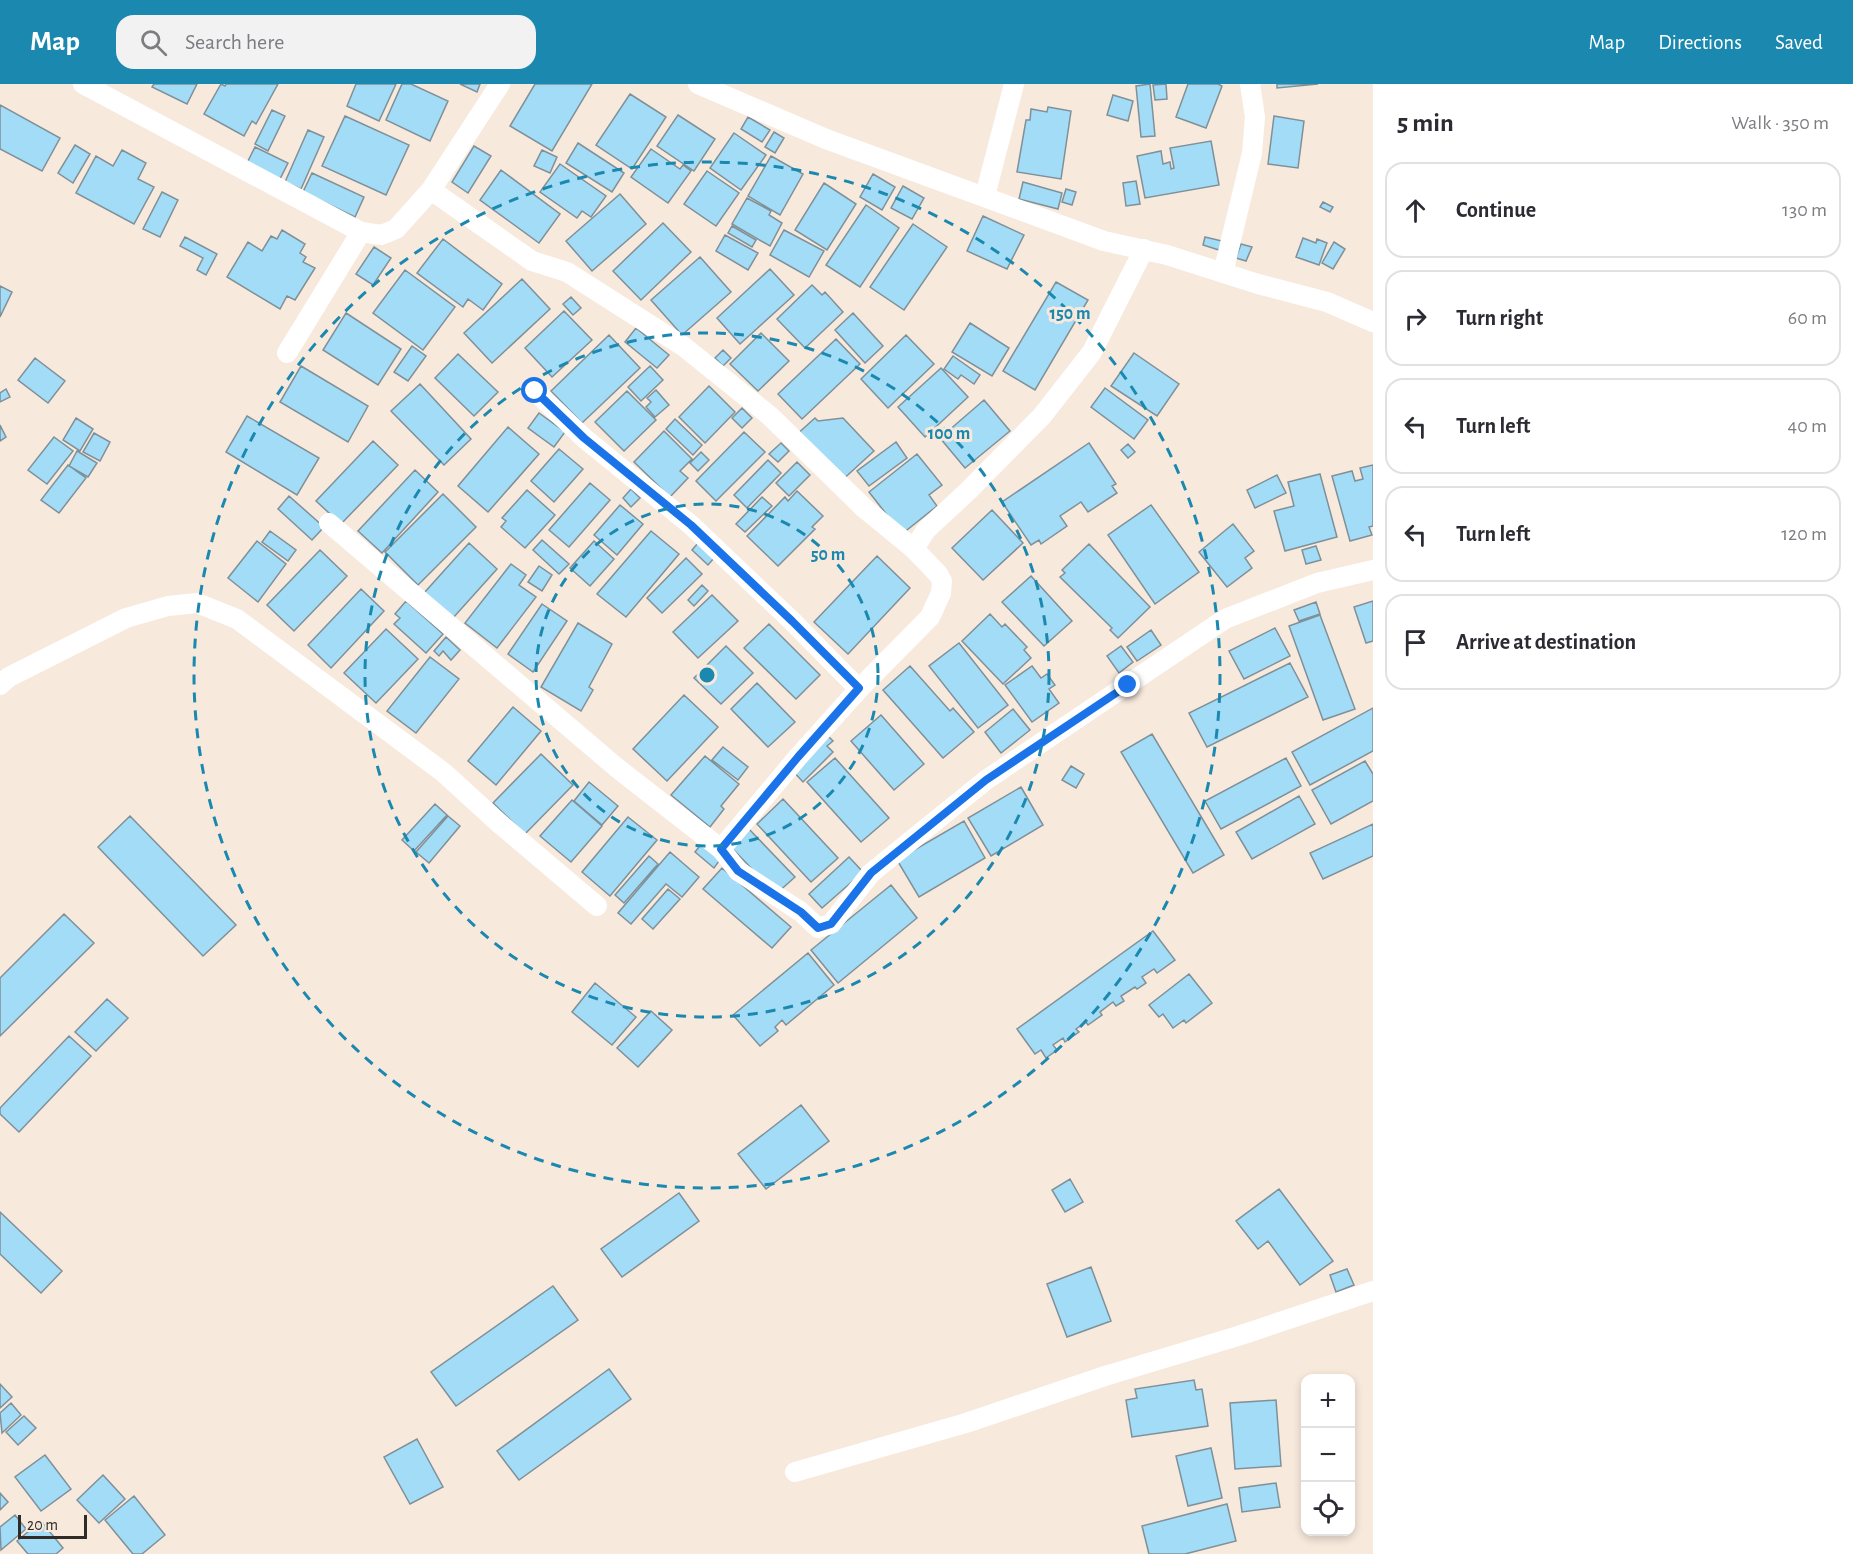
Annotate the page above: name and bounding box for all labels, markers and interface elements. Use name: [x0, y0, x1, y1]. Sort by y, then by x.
search box: [116, 15, 536, 69]
icon: search: [137, 26, 170, 59]
text: Map: [30, 28, 80, 56]
text: Search here: [185, 31, 284, 53]
text: Map: [1589, 32, 1625, 53]
text: Directions: [1658, 32, 1742, 53]
text: Saved: [1775, 32, 1823, 53]
text: 5 min: [1397, 110, 1454, 136]
text: Walk · 350 m: [1731, 113, 1829, 133]
icon: ahead: [1399, 194, 1432, 227]
text: Continue: [1456, 199, 1536, 221]
text: 130 m: [1782, 200, 1827, 220]
icon: right: [1399, 302, 1432, 335]
text: 150 m: [1050, 305, 1090, 323]
text: Turn right: [1456, 307, 1543, 329]
text: 60 m: [1788, 308, 1827, 328]
route start: [521, 377, 547, 403]
icon: left: [1399, 410, 1432, 443]
text: Turn left: [1456, 415, 1530, 437]
text: 40 m: [1788, 416, 1827, 436]
text: 100 m: [928, 425, 970, 443]
icon: left: [1399, 518, 1432, 551]
text: Turn left: [1456, 523, 1530, 545]
text: 120 m: [1781, 524, 1827, 544]
text: 50 m: [811, 546, 845, 564]
icon: arrive: [1399, 626, 1432, 659]
text: Arrive at destination: [1456, 631, 1636, 653]
centre of rings: [697, 665, 717, 685]
route end: [1114, 671, 1140, 697]
map controls: [1301, 1374, 1355, 1536]
button: +: [1301, 1374, 1355, 1428]
button: −: [1301, 1428, 1355, 1482]
button: locate: [1301, 1482, 1355, 1536]
scale bar: [18, 1512, 87, 1540]
text: 20 m: [27, 1517, 58, 1533]

